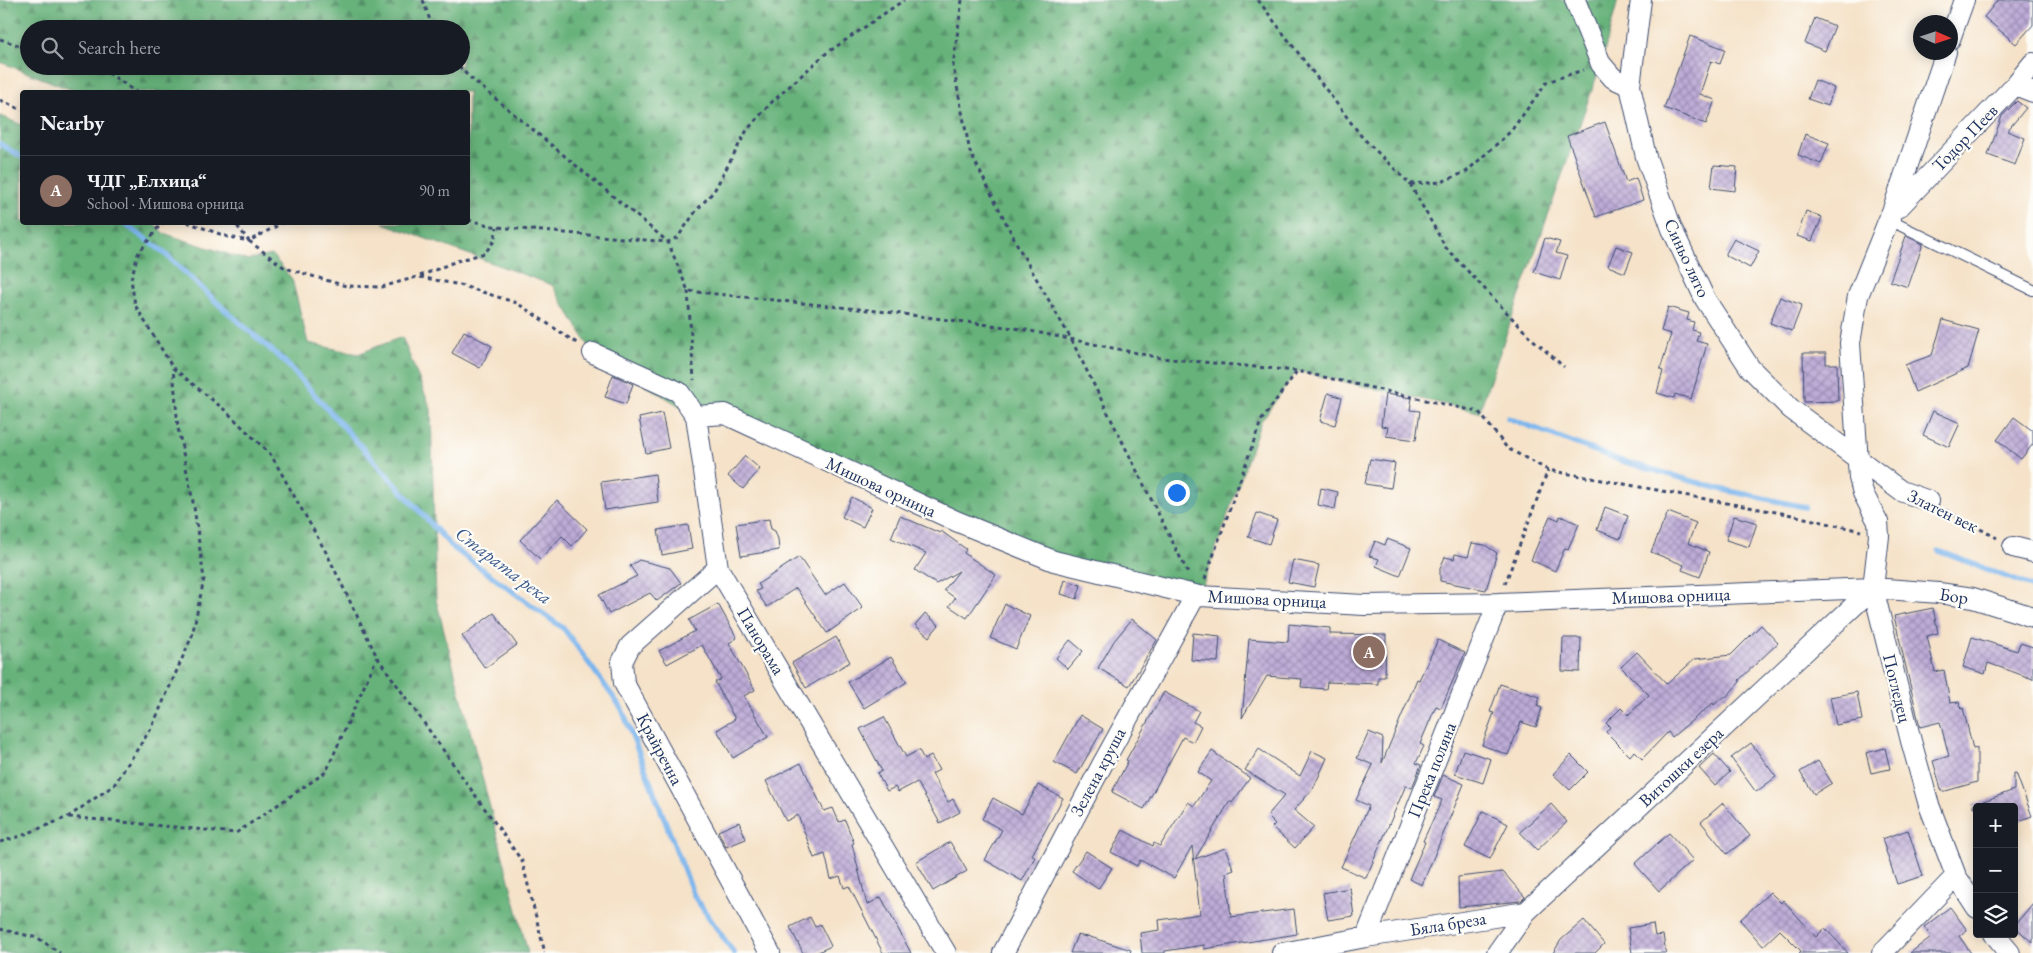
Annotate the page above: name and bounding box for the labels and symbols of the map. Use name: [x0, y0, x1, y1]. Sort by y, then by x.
north arrow: [1913, 15, 1958, 60]
street label: Тодор Пеев: [1927, 99, 2003, 176]
street label: Синьо лято: [1659, 215, 1716, 301]
street label: Мишова орница: [822, 451, 941, 522]
your location: [1164, 480, 1190, 506]
street label: Златен век: [1904, 484, 1983, 538]
water label: Старата река: [450, 521, 557, 610]
street label: Мишова орница: [1611, 582, 1732, 609]
street label: Бор: [1938, 582, 1970, 609]
street label: Мишова орница: [1207, 584, 1328, 613]
street label: Панорама: [732, 603, 791, 679]
pin: A: [1353, 633, 1385, 671]
street label: Погледец: [1878, 651, 1917, 725]
street label: Крайречна: [632, 709, 689, 790]
street label: Прека поляна: [1402, 718, 1461, 821]
street label: Витошки езера: [1633, 721, 1728, 812]
street label: Зелена круша: [1065, 723, 1131, 820]
street label: Бяла бреза: [1408, 906, 1489, 941]

